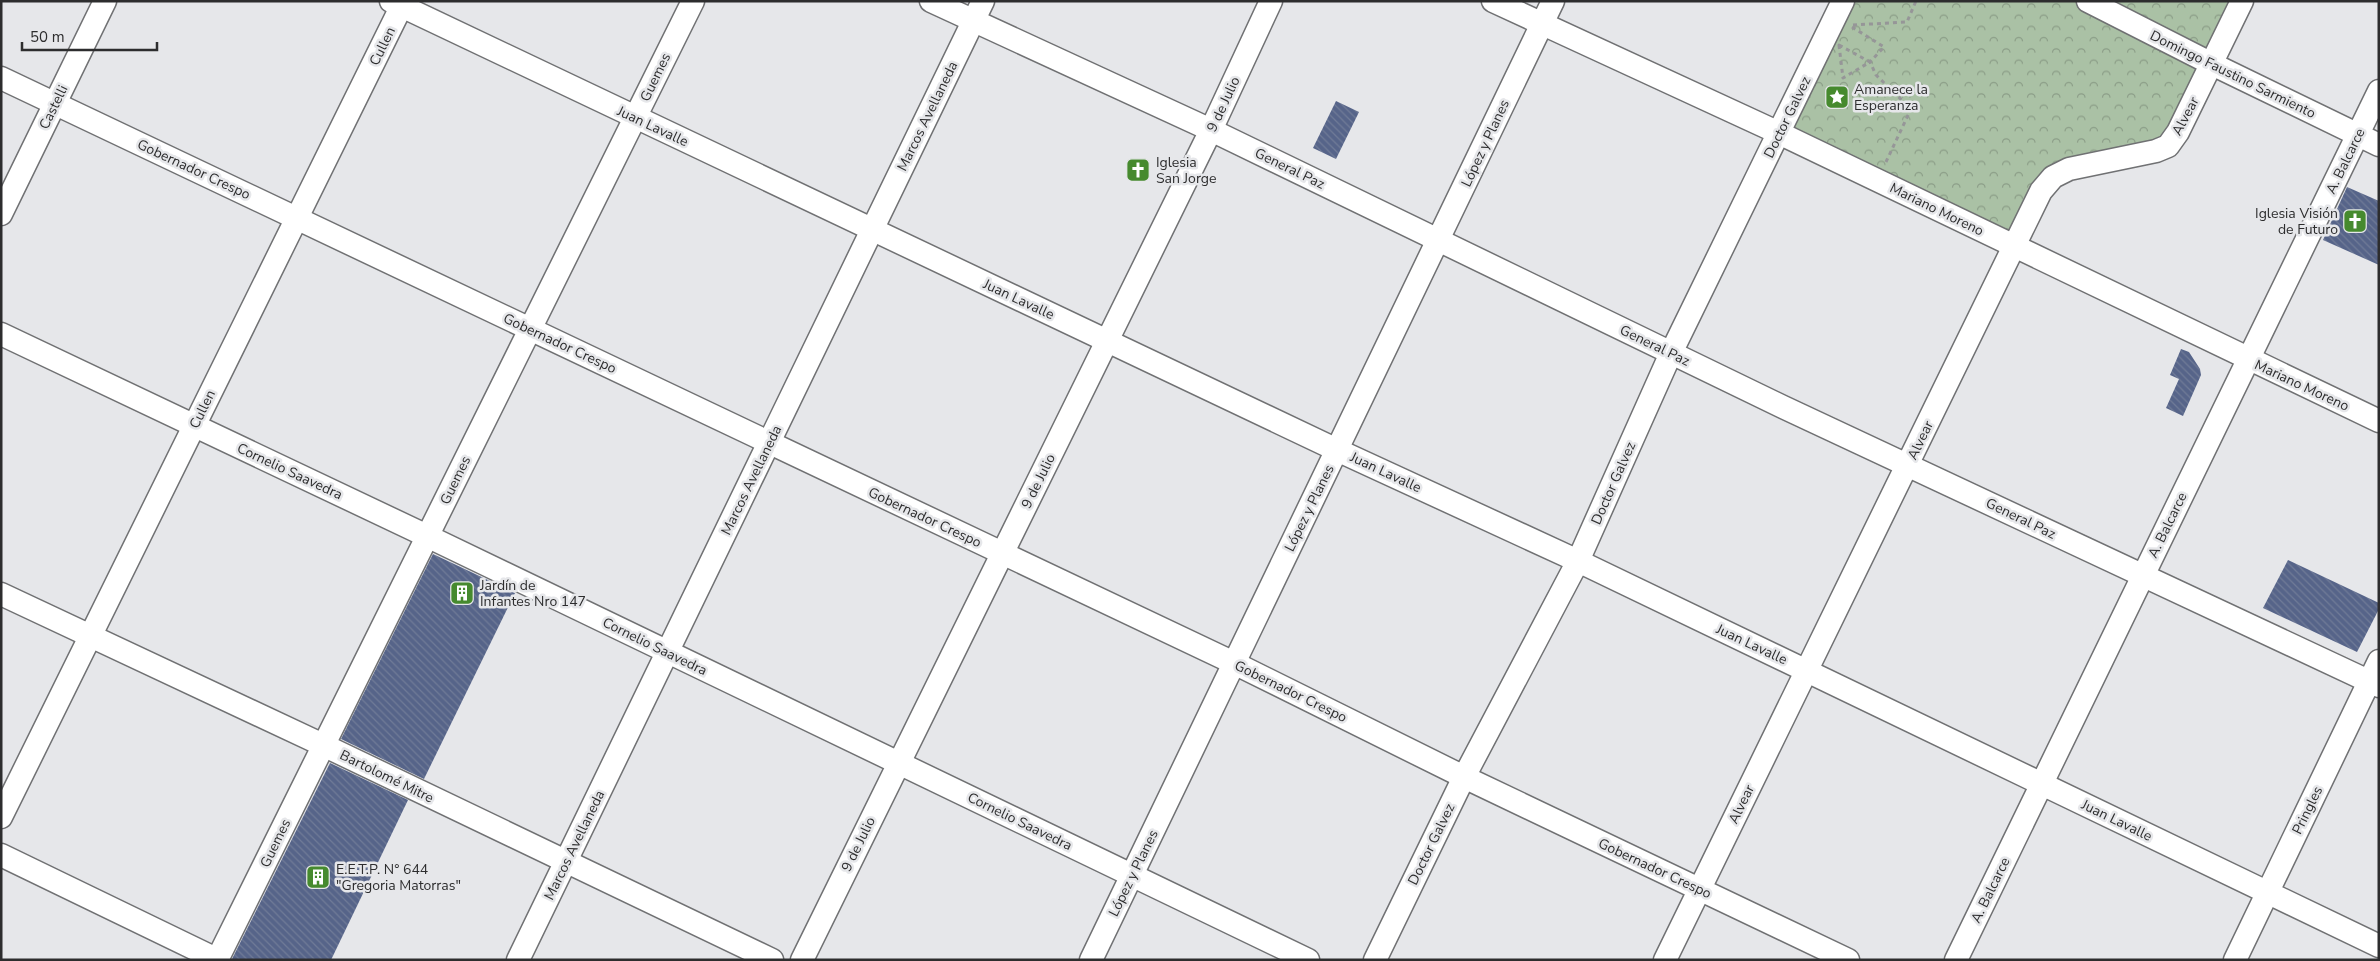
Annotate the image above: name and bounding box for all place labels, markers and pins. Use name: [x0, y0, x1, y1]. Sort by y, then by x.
place label: Amanece la Esperanza: [1854, 80, 1928, 115]
place icon: Amanece la Esperanza: [1824, 84, 1850, 110]
place label: Iglesia San Jorge: [1156, 153, 1216, 188]
church icon: Iglesia San Jorge: [1125, 157, 1151, 183]
place label: Iglesia Visión de Futuro: [2255, 204, 2338, 239]
church icon: Iglesia Visión de Futuro: [2342, 208, 2368, 234]
place label: Jardín de Infantes Nro 147: [479, 576, 586, 611]
building icon: Jardín de Infantes Nro 147: [449, 580, 475, 606]
place label: E.E.T.P. N° 644 "Gregoria Matorras": [336, 860, 461, 895]
building icon: E.E.T.P. N° 644 "Gregoria Matorras": [305, 864, 331, 890]

